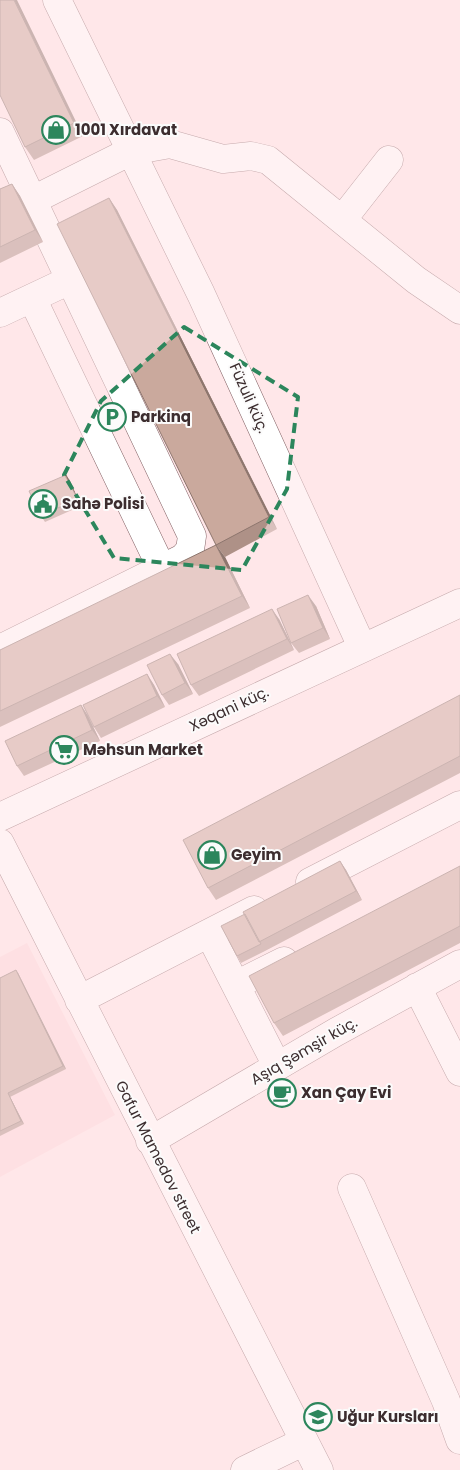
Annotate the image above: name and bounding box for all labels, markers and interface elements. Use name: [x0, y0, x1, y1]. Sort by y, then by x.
shop icon: 1001 Xırdavat: [41, 115, 71, 145]
place label: 1001 Xırdavat: [75, 119, 177, 140]
street label: Füzuli küç.: [225, 359, 274, 436]
parking icon: Parkinq: [97, 402, 127, 432]
place label: Parkinq: [131, 406, 191, 427]
public building icon: Sahə Polisi: [28, 489, 58, 519]
place label: Sahə Polisi: [62, 493, 145, 514]
street label: Xəqani küç.: [185, 681, 272, 736]
supermarket icon: Məhsun Market: [49, 735, 79, 765]
place label: Məhsun Market: [83, 739, 203, 760]
shop icon: Geyim: [197, 840, 227, 870]
place label: Geyim: [231, 844, 282, 865]
street label: Aşıq Şəmşir küç.: [247, 1011, 361, 1090]
street label: Gafur Mamedov street: [111, 1077, 206, 1237]
cafe icon: Xan Çay Evi: [267, 1078, 297, 1108]
place label: Xan Çay Evi: [301, 1082, 391, 1103]
school or university icon: Uğur Kursları: [303, 1402, 333, 1432]
place label: Uğur Kursları: [337, 1406, 439, 1427]

